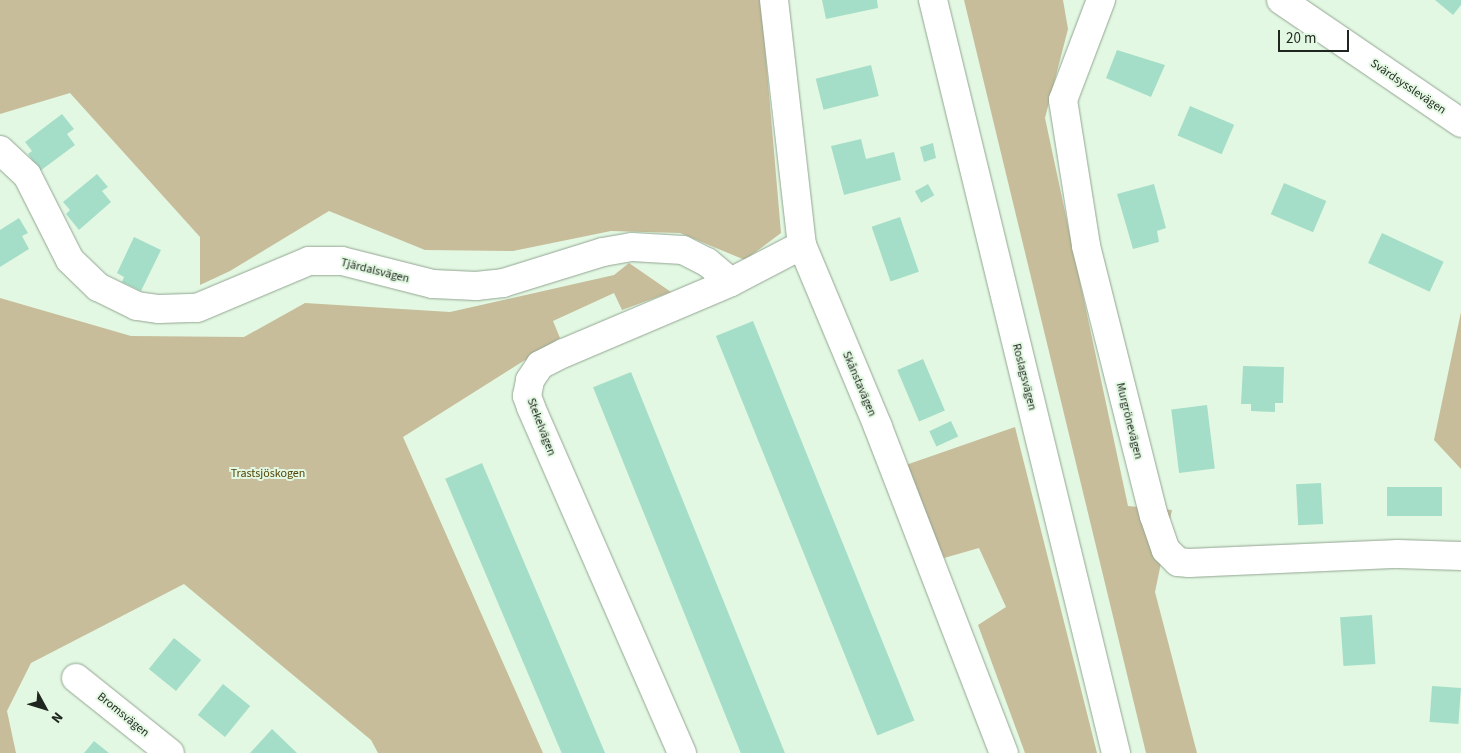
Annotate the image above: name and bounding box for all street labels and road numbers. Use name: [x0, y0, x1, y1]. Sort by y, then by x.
street label: Svärdsysslevägen: [1367, 56, 1449, 118]
street label: Tjärdalsvägen: [339, 256, 411, 286]
street label: Roslagsvägen: [1009, 342, 1039, 412]
street label: Skånstavägen: [839, 349, 879, 419]
street label: Murgrönevägen: [1113, 381, 1145, 461]
street label: Stekelvägen: [523, 396, 559, 458]
street label: Bromsvägen: [94, 690, 152, 740]

